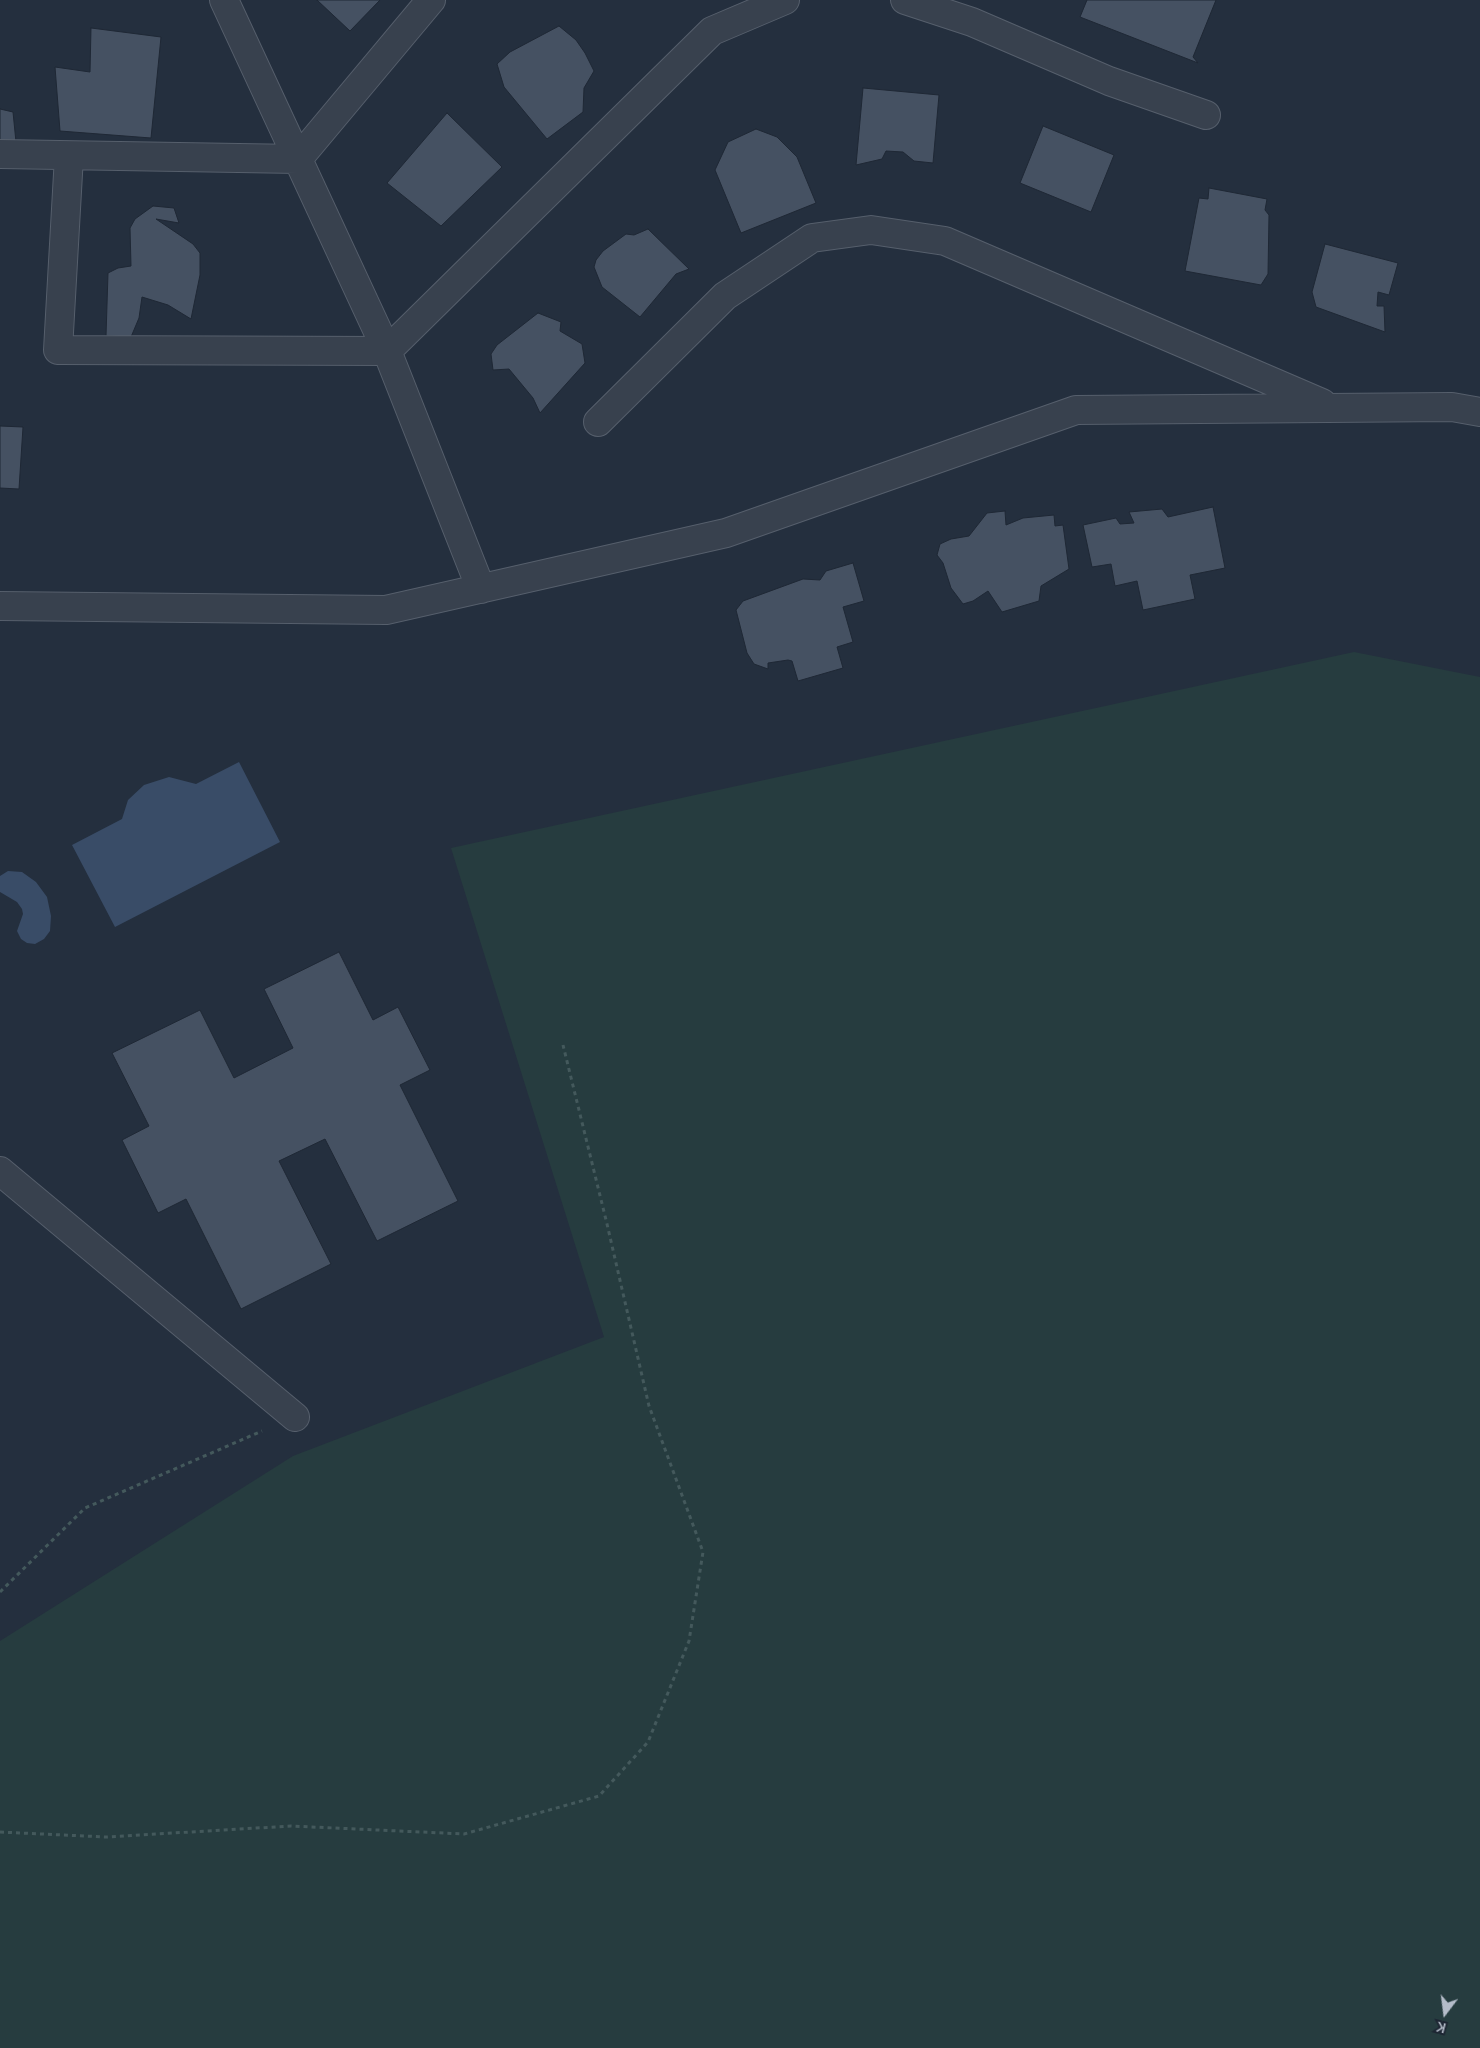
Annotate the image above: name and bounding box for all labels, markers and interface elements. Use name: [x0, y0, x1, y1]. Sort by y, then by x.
north arrow: [1420, 1988, 1470, 2038]
text: K: [1434, 2018, 1448, 2038]

